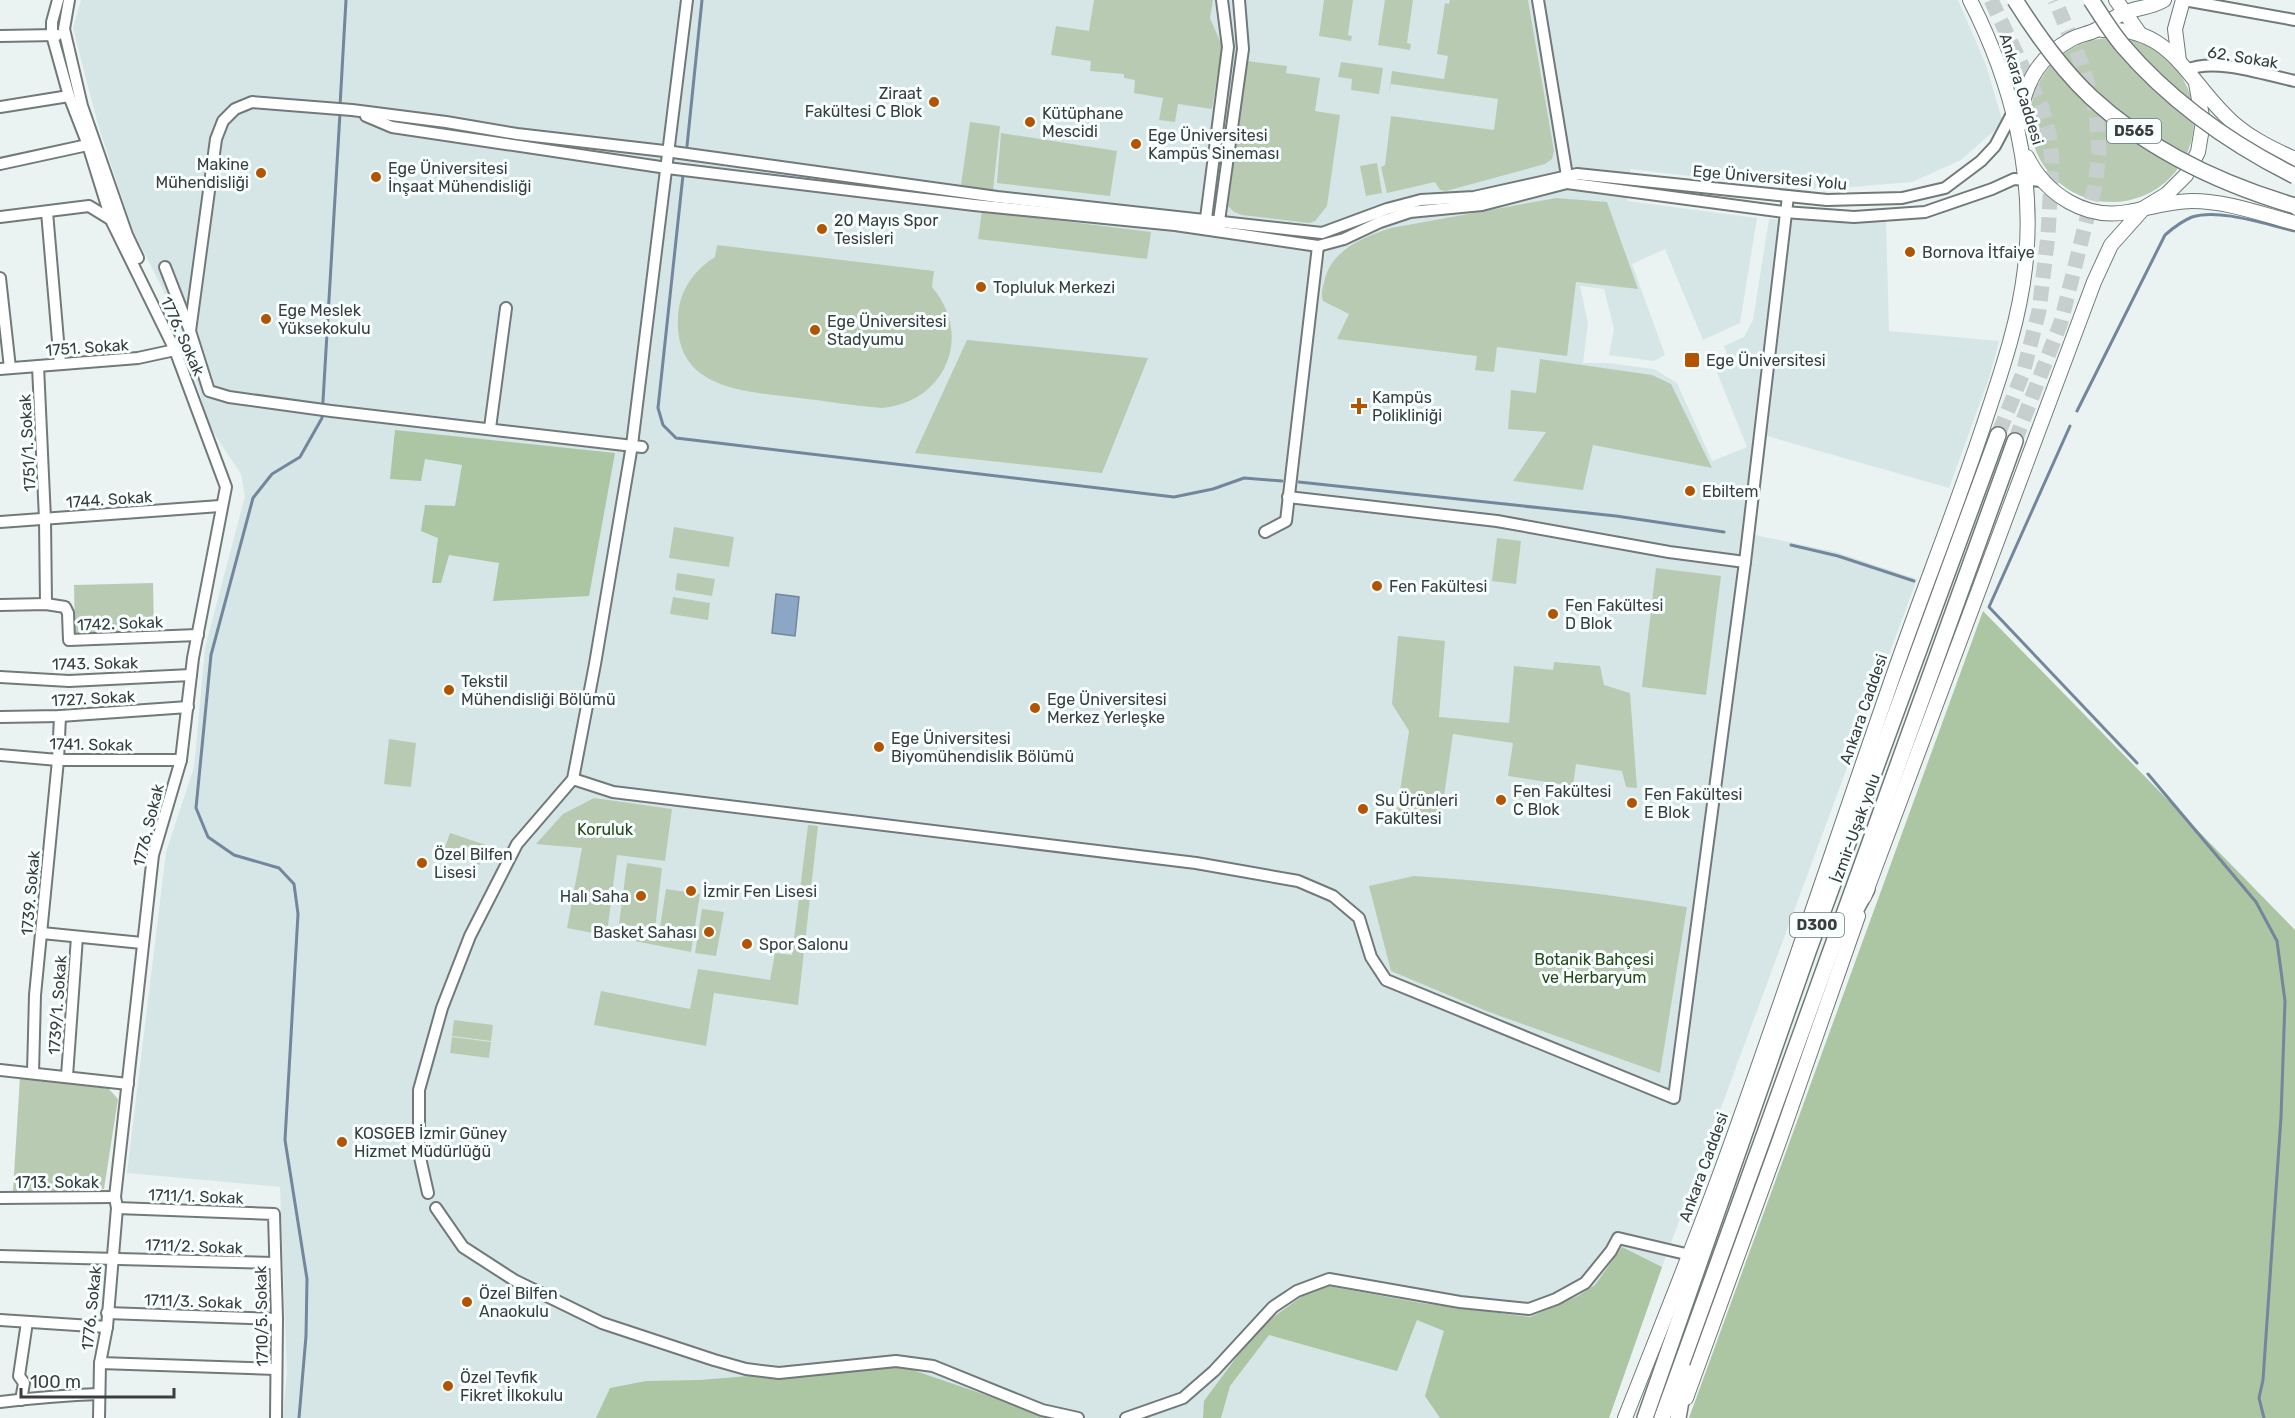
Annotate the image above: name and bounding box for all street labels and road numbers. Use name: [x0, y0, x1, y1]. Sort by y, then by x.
street label: Ankara Caddesi: [1996, 31, 2048, 147]
street label: 62. Sokak: [2206, 43, 2280, 73]
road number: D565: [2107, 119, 2161, 143]
street label: Ege Üniversitesi Yolu: [1692, 161, 1848, 194]
street label: 1776. Sokak: [157, 294, 209, 379]
street label: 1751. Sokak: [45, 335, 130, 360]
street label: 1751/1. Sokak: [15, 393, 40, 492]
street label: 1744. Sokak: [65, 487, 154, 512]
street label: 1742. Sokak: [77, 612, 164, 634]
street label: Ankara Caddesi: [1836, 651, 1891, 767]
street label: 1743. Sokak: [52, 653, 139, 674]
street label: 1727. Sokak: [51, 687, 136, 710]
street label: 1741. Sokak: [49, 734, 134, 755]
street label: İzmir-Uşak yolu: [1827, 771, 1884, 885]
street label: 1776. Sokak: [129, 781, 168, 869]
street label: 1739. Sokak: [17, 849, 44, 936]
road number: D300: [1790, 913, 1844, 937]
street label: 1739/1. Sokak: [45, 954, 71, 1056]
street label: Ankara Caddesi: [1675, 1110, 1732, 1225]
street label: 1713. Sokak: [15, 1173, 100, 1192]
street label: 1711/1. Sokak: [148, 1185, 245, 1208]
street label: 1711/2. Sokak: [145, 1235, 244, 1258]
street label: 1776. Sokak: [78, 1264, 105, 1351]
street label: 1710/5. Sokak: [251, 1265, 272, 1367]
street label: 1711/3. Sokak: [144, 1290, 243, 1313]

